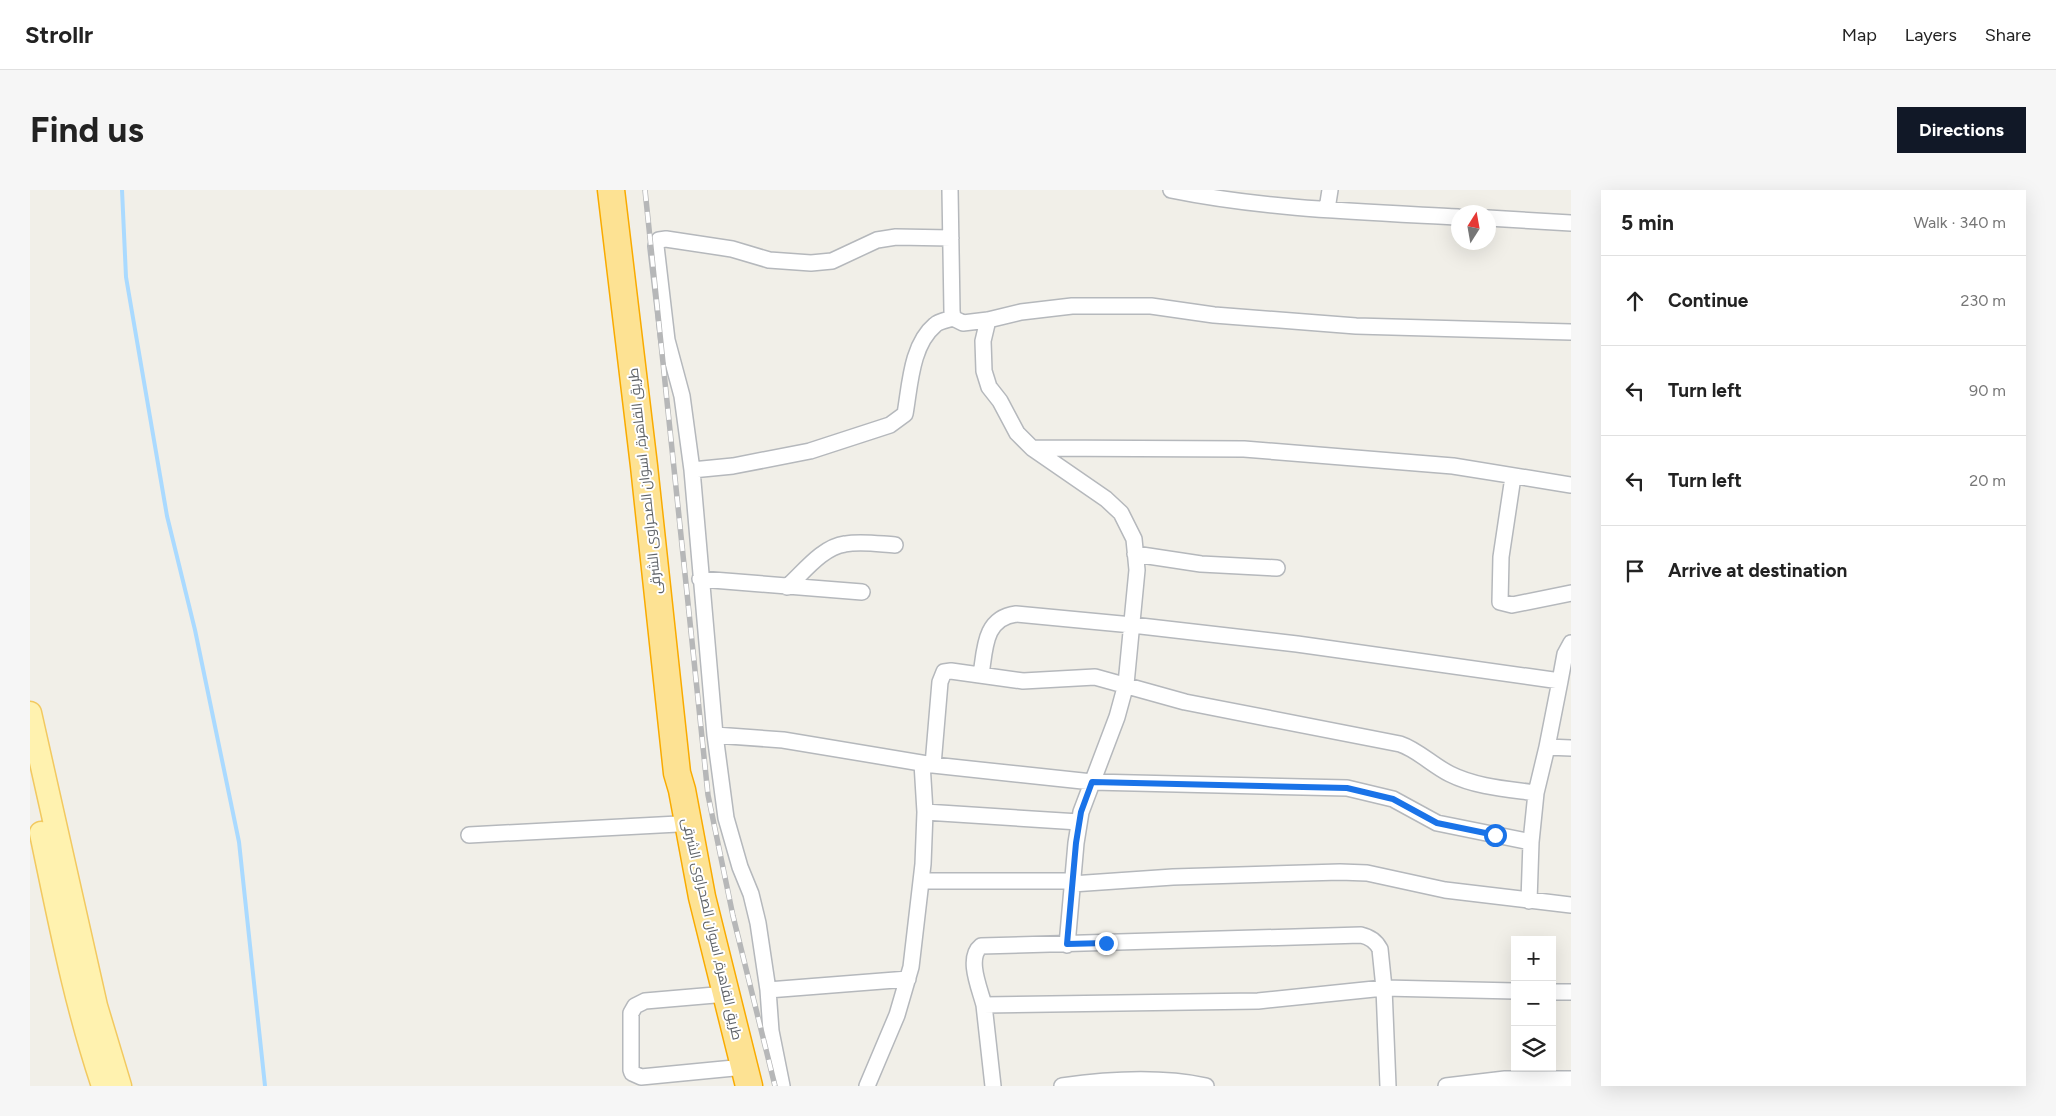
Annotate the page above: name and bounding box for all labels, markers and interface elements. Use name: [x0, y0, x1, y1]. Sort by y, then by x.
text: Strollr: [25, 20, 93, 49]
text: Map: [1842, 24, 1877, 46]
text: Layers: [1905, 24, 1957, 46]
text: Share: [1985, 24, 2031, 46]
button: Directions: [1897, 107, 2026, 153]
text: Find us: [30, 109, 144, 151]
north arrow: [1451, 205, 1496, 250]
text: 5 min: [1621, 210, 1674, 235]
text: Walk · 340 m: [1913, 213, 2006, 232]
icon: ahead: [1621, 287, 1649, 315]
text: Continue: [1668, 289, 1748, 312]
text: 230 m: [1961, 291, 2006, 310]
street label: طريق القاهرة, اسوان الصحراوى الشرقى: [625, 367, 665, 595]
icon: left: [1621, 377, 1649, 405]
text: Turn left: [1668, 379, 1742, 402]
text: 90 m: [1969, 381, 2006, 400]
icon: left: [1621, 467, 1649, 495]
text: Turn left: [1668, 469, 1742, 492]
text: 20 m: [1969, 471, 2006, 490]
icon: arrive: [1621, 557, 1649, 585]
text: Arrive at destination: [1668, 559, 1847, 582]
street label: طريق القاهرة, اسوان الصحراوى الشرقى: [678, 816, 746, 1042]
route start: [1484, 824, 1507, 847]
route end: [1095, 932, 1118, 955]
map controls: [1511, 936, 1556, 1071]
button: +: [1511, 936, 1556, 981]
button: −: [1511, 981, 1556, 1026]
button: layers: [1511, 1026, 1556, 1071]

